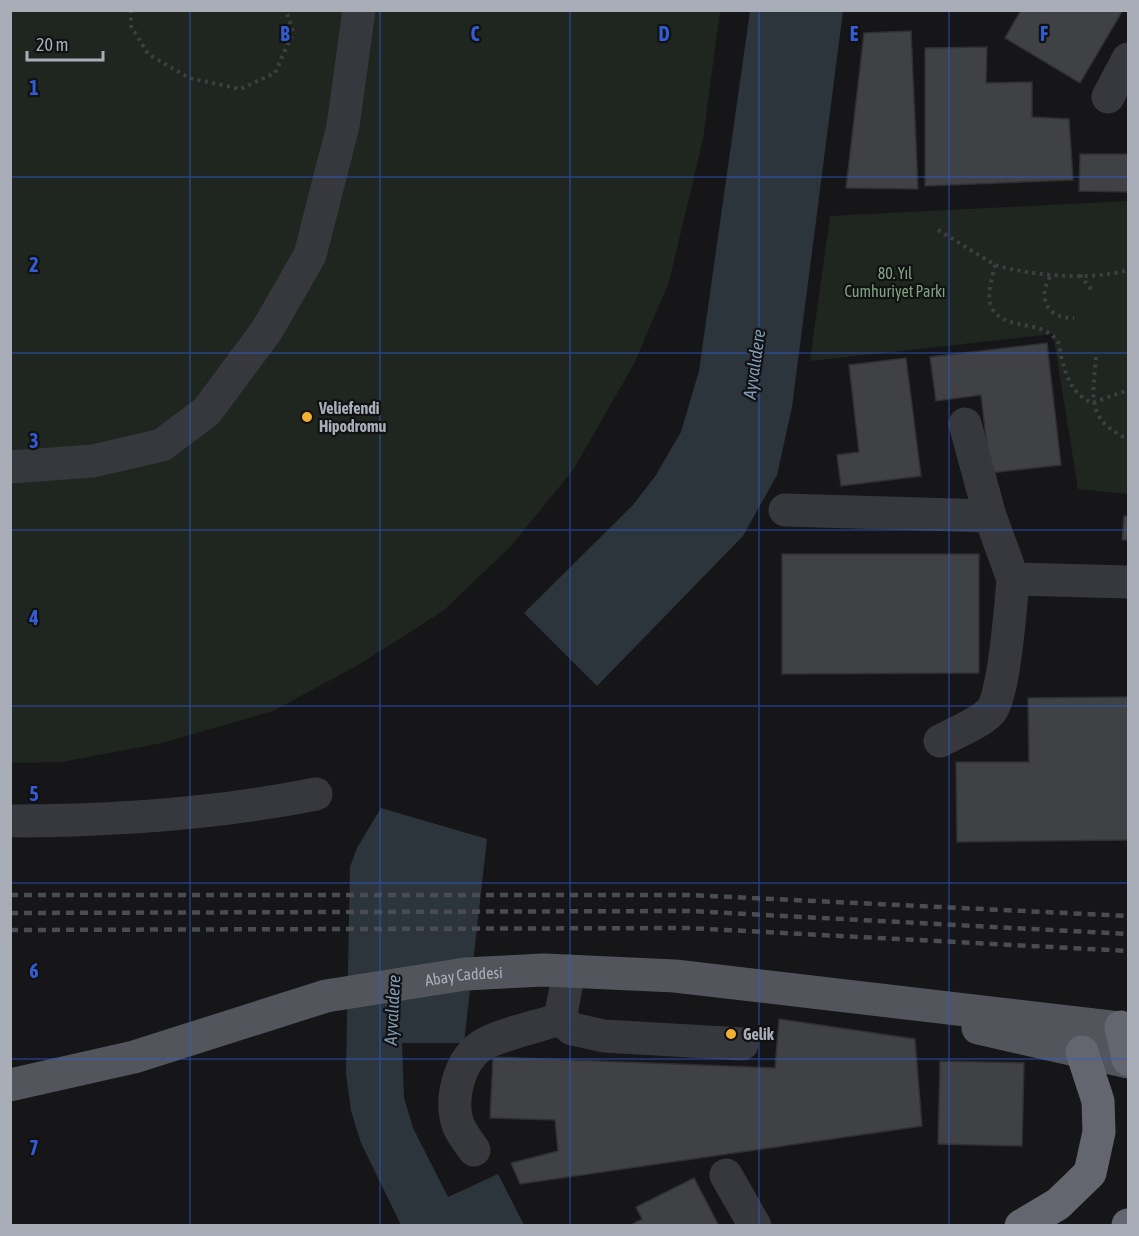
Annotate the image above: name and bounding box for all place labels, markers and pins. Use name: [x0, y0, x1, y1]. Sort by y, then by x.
place label: Veliefendi Hipodromu: [318, 399, 386, 435]
marker: Veliefendi Hipodromu: [300, 410, 314, 424]
place label: Gelik: [743, 1025, 775, 1043]
marker: Gelik: [724, 1027, 738, 1041]

